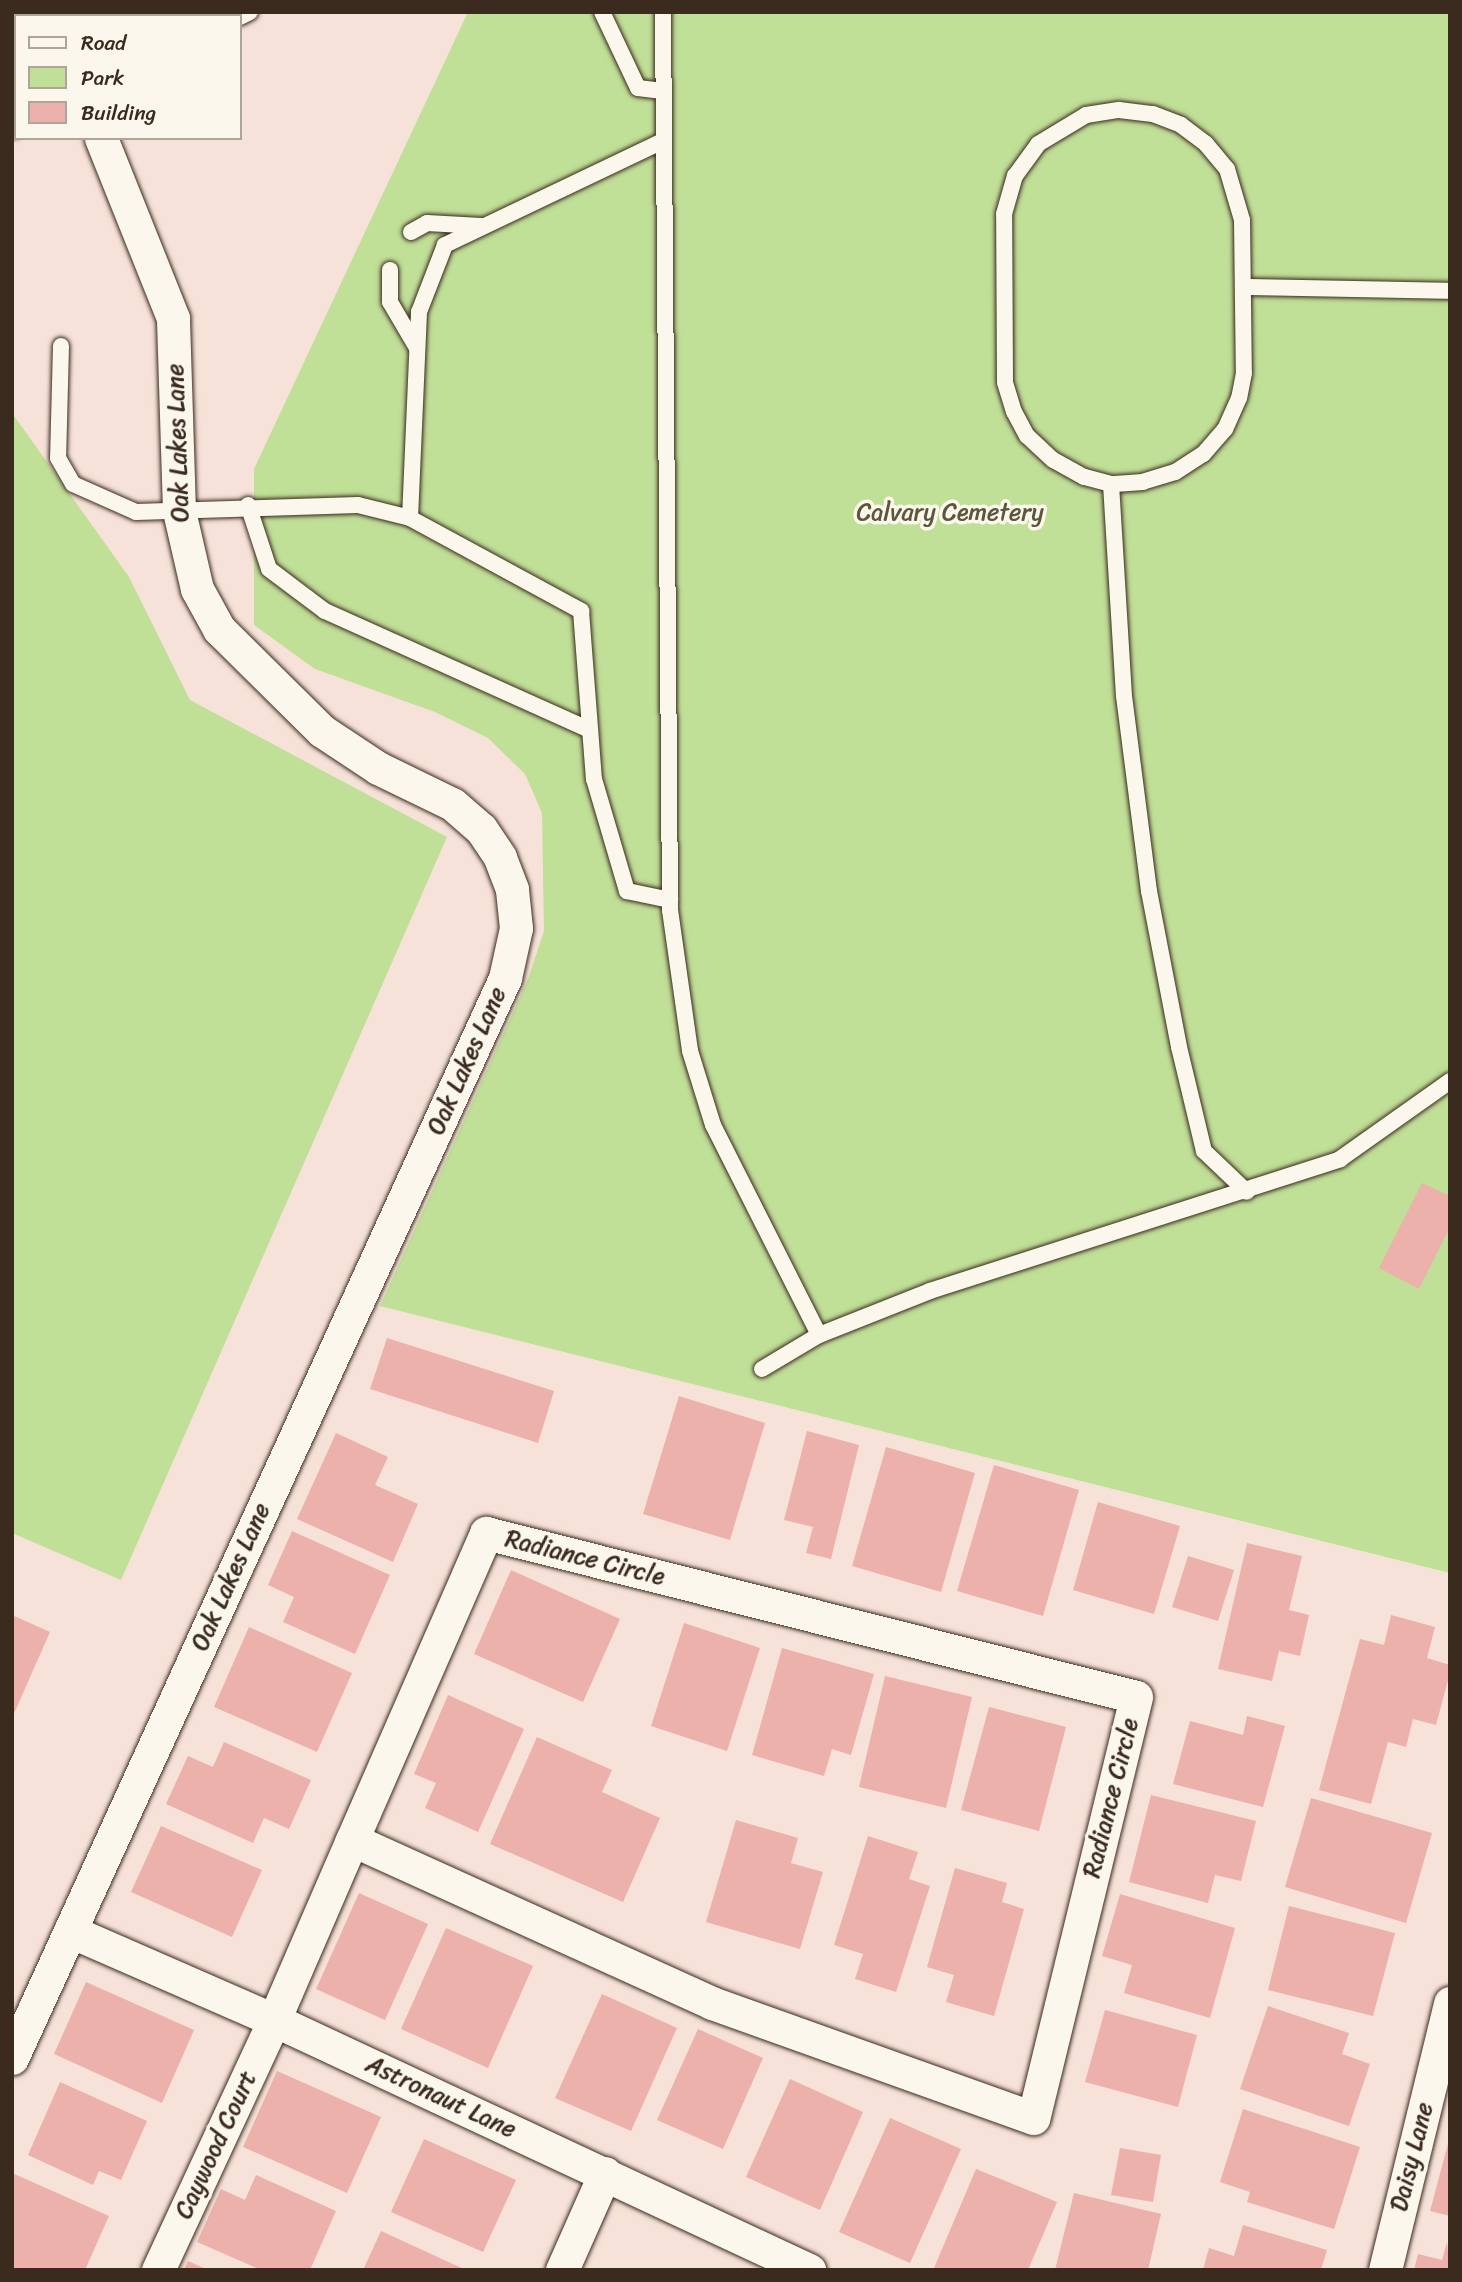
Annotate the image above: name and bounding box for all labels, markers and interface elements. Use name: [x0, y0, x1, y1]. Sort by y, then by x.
legend: [14, 14, 242, 140]
text: Road: [81, 24, 126, 62]
text: Park: [81, 59, 124, 97]
text: Building: [81, 94, 156, 132]
street label: Oak Lakes Lane: [161, 362, 195, 524]
park label: Calvary Cemetery: [856, 499, 1044, 527]
street label: Oak Lakes Lane: [421, 982, 513, 1140]
street label: Oak Lakes Lane: [185, 1498, 277, 1656]
street label: Radiance Circle: [502, 1524, 668, 1592]
street label: Radiance Circle: [1077, 1715, 1145, 1881]
street label: Astronaut Lane: [361, 2050, 521, 2144]
street label: Caywood Court: [169, 2067, 263, 2223]
street label: Daisy Lane: [1385, 2100, 1439, 2214]

